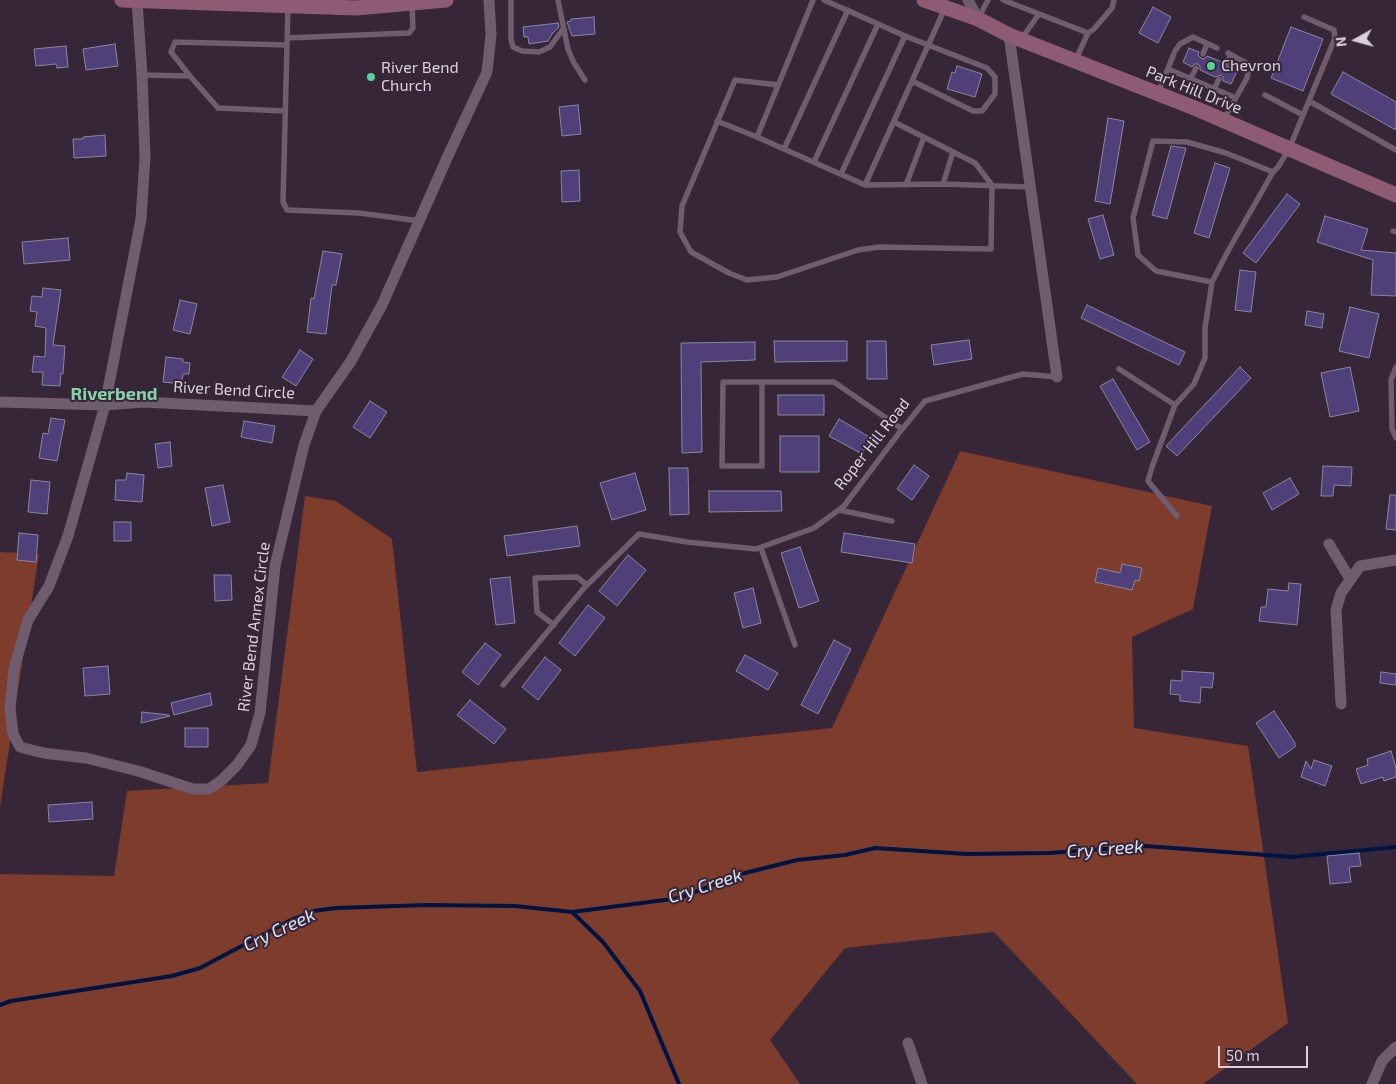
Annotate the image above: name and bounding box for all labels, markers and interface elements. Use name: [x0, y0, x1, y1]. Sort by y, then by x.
north arrow: [1331, 15, 1381, 65]
text: N: [1332, 36, 1350, 48]
place label: Chevron: [1221, 56, 1281, 76]
place label: River Bend Church: [381, 58, 459, 96]
marker: Chevron: [1205, 60, 1217, 72]
street label: Park Hill Drive: [1143, 62, 1245, 118]
marker: River Bend Church: [365, 71, 377, 83]
street label: River Bend Circle: [173, 377, 295, 403]
district label: Riverbend: [71, 383, 157, 405]
street label: Roper Hill Road: [830, 394, 914, 494]
street label: River Bend Annex Circle: [234, 541, 274, 713]
water label: Cry Creek: [1066, 836, 1144, 862]
water label: Cry Creek: [665, 864, 745, 908]
water label: Cry Creek: [240, 904, 318, 956]
scale bar: [1221, 1036, 1311, 1068]
text: 50 m: [1226, 1046, 1260, 1064]

